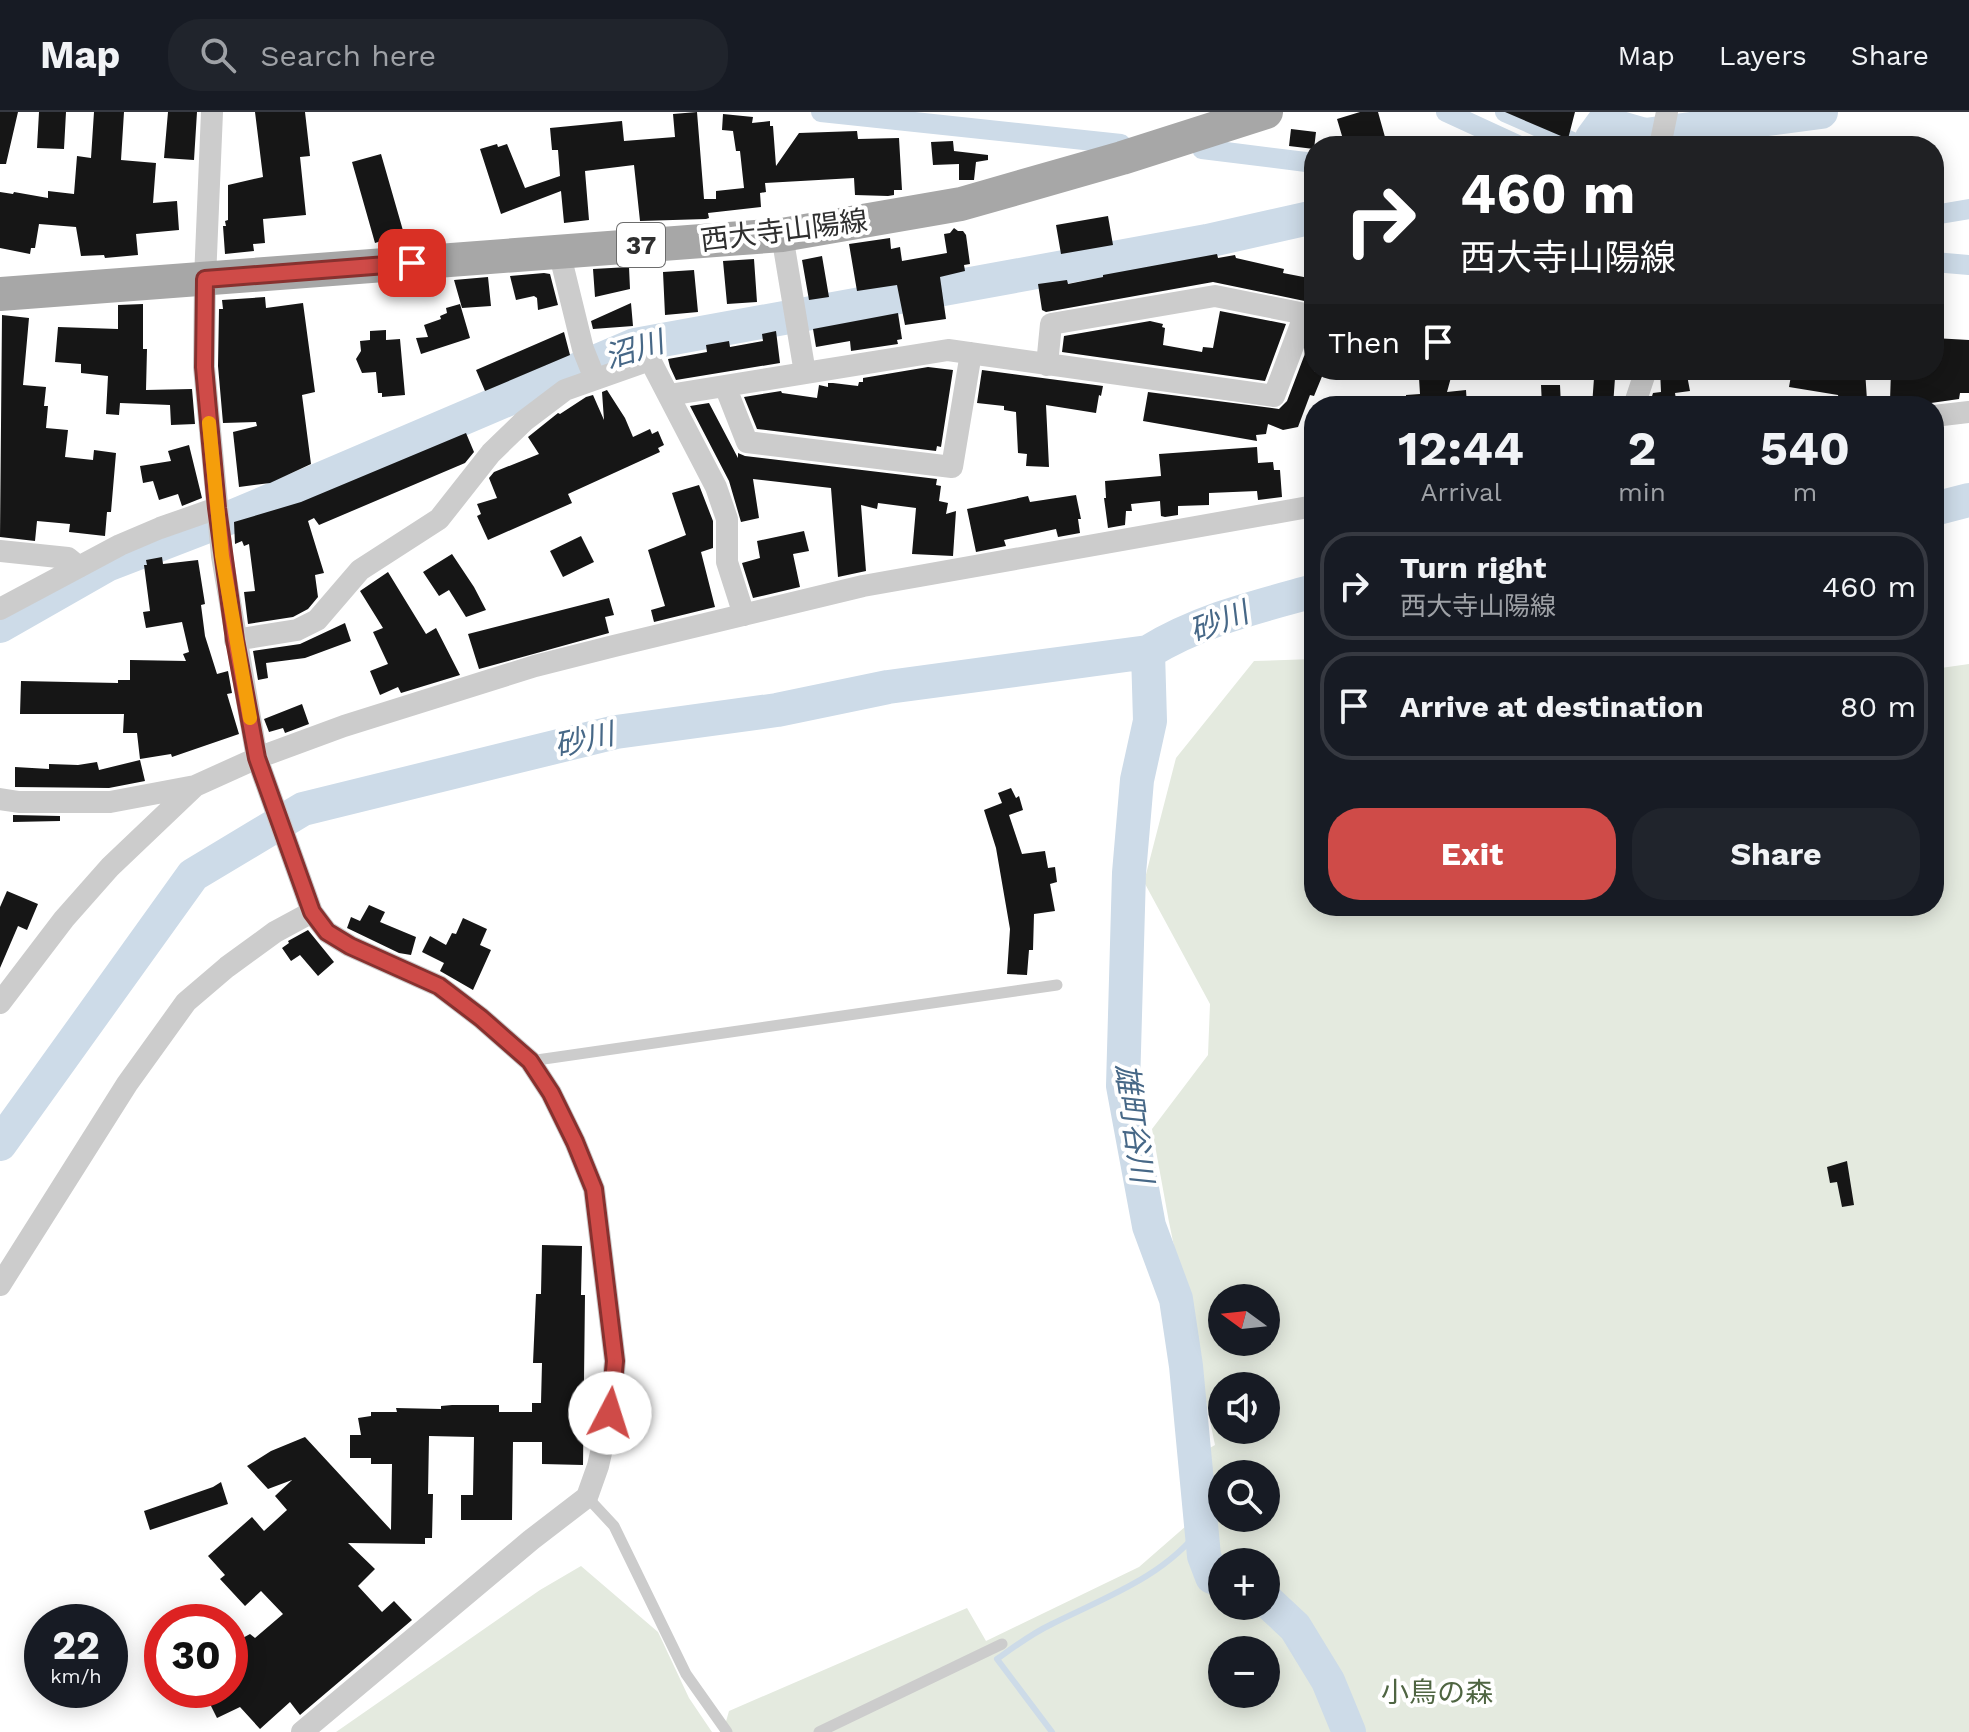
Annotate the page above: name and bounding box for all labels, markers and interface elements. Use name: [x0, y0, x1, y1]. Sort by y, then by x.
search box: [168, 19, 728, 91]
text: Map: [40, 33, 120, 77]
icon: search: [196, 33, 240, 77]
text: Search here: [260, 38, 436, 73]
text: Map: [1618, 39, 1675, 72]
text: Layers: [1719, 39, 1807, 72]
text: Share: [1851, 39, 1929, 72]
text: 460 m: [1460, 161, 1635, 227]
icon: right: [1328, 168, 1432, 272]
street label: 西大寺山陽線: [699, 204, 869, 257]
road number: 37: [617, 223, 665, 267]
pin: [378, 229, 446, 297]
text: 西大寺山陽線: [1460, 237, 1676, 279]
icon: arrive: [390, 241, 434, 285]
icon: arrive: [1416, 320, 1460, 364]
water label: 沼川: [600, 323, 671, 375]
text: Then: [1328, 325, 1400, 360]
text: 12:44: [1398, 420, 1524, 477]
text: 2: [1628, 420, 1656, 477]
text: 540: [1760, 420, 1850, 477]
text: Arrival: [1420, 477, 1502, 507]
text: min: [1618, 477, 1666, 507]
text: m: [1793, 477, 1817, 507]
text: Turn right: [1400, 550, 1546, 585]
icon: right: [1332, 564, 1376, 608]
text: 460 m: [1822, 569, 1916, 604]
text: 西大寺山陽線: [1400, 591, 1556, 621]
water label: 砂川: [1185, 593, 1256, 649]
icon: arrive: [1332, 684, 1376, 728]
text: Arrive at destination: [1400, 689, 1704, 724]
text: 80 m: [1840, 689, 1916, 724]
water label: 砂川: [551, 715, 620, 763]
button: Exit: [1328, 808, 1616, 900]
button: Share: [1632, 808, 1920, 900]
water label: 雄町谷川: [1109, 1061, 1161, 1188]
north arrow: [1208, 1284, 1280, 1356]
map controls: [1208, 1284, 1280, 1708]
position arrow: [568, 1371, 652, 1455]
button: sound: [1208, 1372, 1280, 1444]
button: search: [1208, 1460, 1280, 1532]
button: +: [1208, 1548, 1280, 1620]
speed limit sign: 30: [144, 1604, 248, 1708]
text: 22: [52, 1622, 100, 1669]
button: −: [1208, 1636, 1280, 1708]
text: km/h: [50, 1664, 102, 1688]
park label: 小鳥の森: [1381, 1676, 1493, 1709]

